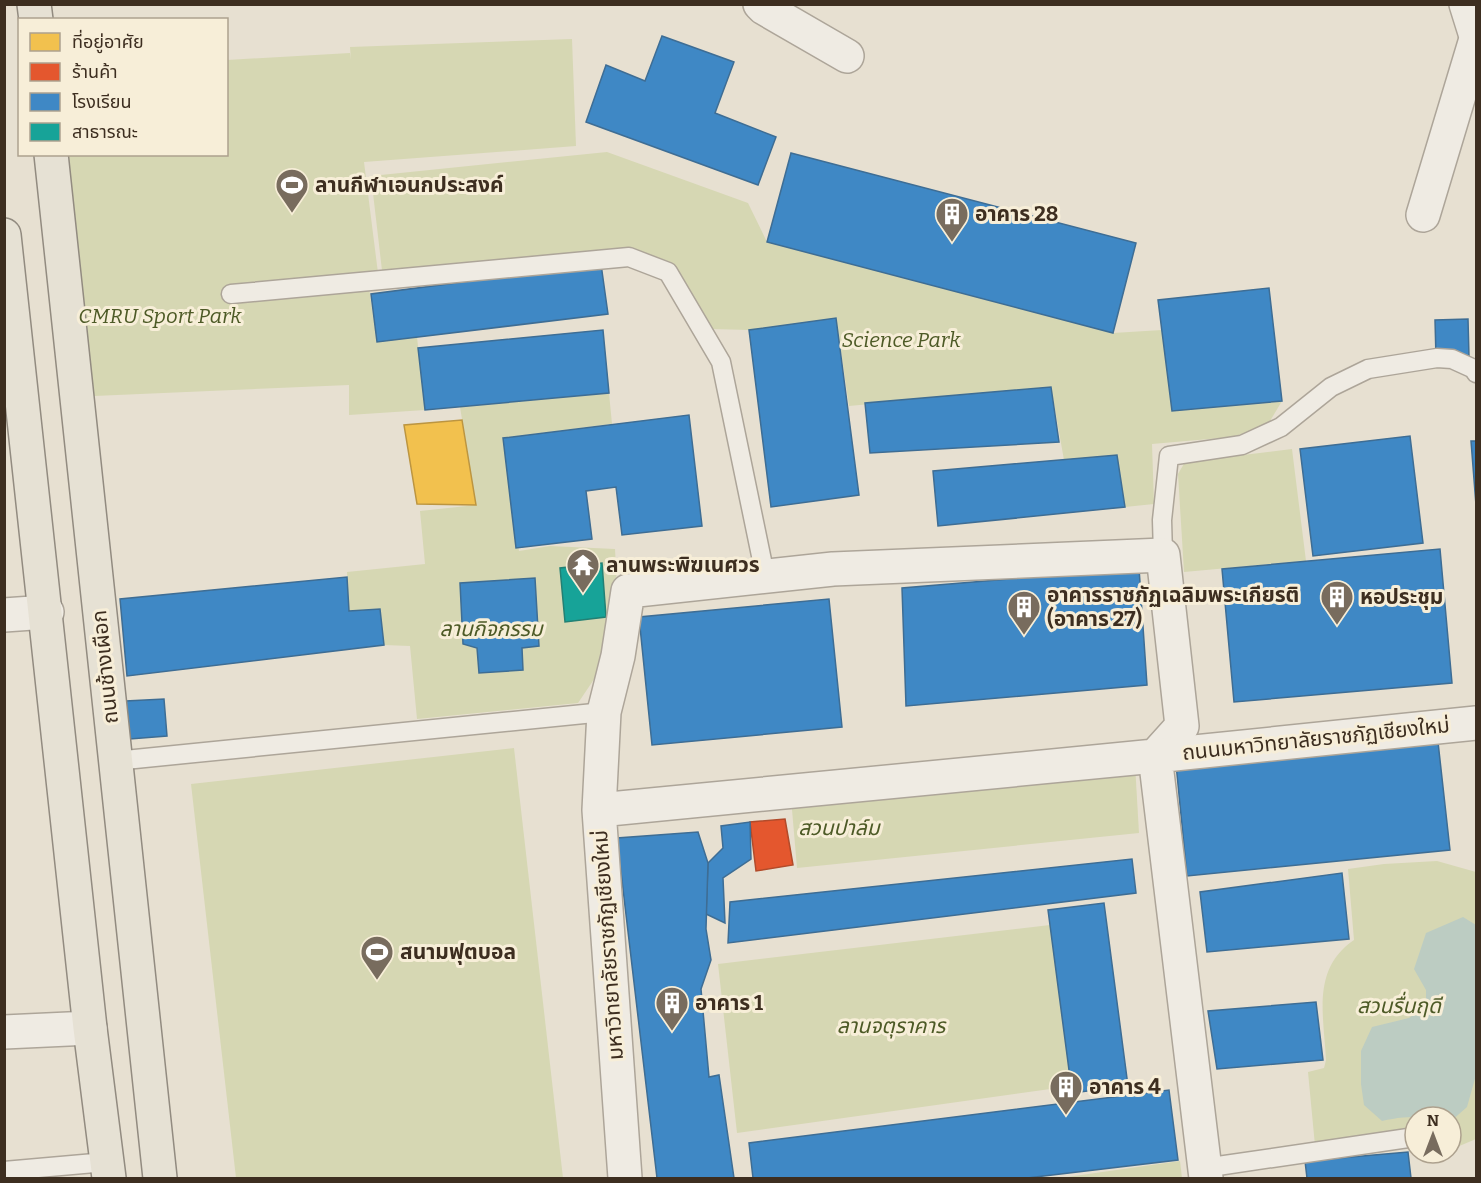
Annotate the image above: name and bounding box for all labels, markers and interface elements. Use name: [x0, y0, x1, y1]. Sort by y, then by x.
legend: [18, 18, 228, 156]
text: ที่อยู่อาศัย: [72, 29, 144, 54]
text: ร้านค้า: [72, 61, 118, 83]
text: โรงเรียน: [72, 91, 131, 113]
text: สาธารณะ: [72, 121, 138, 143]
sports icon: ลานกีฬาเอนกประสงค์: [274, 167, 310, 214]
place label: ลานกีฬาเอนกประสงค์: [315, 172, 504, 198]
building icon: อาคาร 28: [934, 196, 970, 243]
place label: อาคาร 28: [975, 201, 1058, 227]
park label: CMRU Sport Park: [78, 303, 242, 329]
park label: Science Park: [841, 327, 961, 353]
temple icon: ลานพระพิฆเนศวร: [565, 547, 601, 594]
place label: ลานพระพิฆเนศวร: [606, 552, 760, 578]
building icon: หอประชุม: [1319, 579, 1355, 626]
place label: อาคารราชภัฏเฉลิมพระเกียรติ (อาคาร 27): [1047, 582, 1299, 632]
place label: หอประชุม: [1360, 584, 1443, 610]
building icon: อาคารราชภัฏเฉลิมพระเกียรติ (อาคาร 27): [1006, 589, 1042, 636]
street label: ถนนช้างเผือก: [86, 609, 124, 725]
park label: ลานกิจกรรม: [439, 616, 545, 642]
street label: ถนนมหาวิทยาลัยราชภัฏเชียงใหม่: [1181, 712, 1451, 766]
park label: สวนปาล์ม: [798, 815, 882, 841]
street label: มหาวิทยาลัยราชภัฏเชียงใหม่: [587, 829, 629, 1061]
sports icon: สนามฟุตบอล: [359, 934, 395, 981]
place label: สนามฟุตบอล: [400, 939, 516, 965]
building icon: อาคาร 1: [654, 985, 690, 1032]
place label: อาคาร 1: [695, 990, 763, 1016]
park label: สวนรื่นฤดี: [1357, 991, 1444, 1019]
park label: ลานจตุราคาร: [837, 1013, 947, 1039]
building icon: อาคาร 4: [1048, 1069, 1084, 1116]
place label: อาคาร 4: [1089, 1074, 1161, 1100]
north arrow: [1403, 1105, 1463, 1165]
text: N: [1427, 1111, 1439, 1130]

